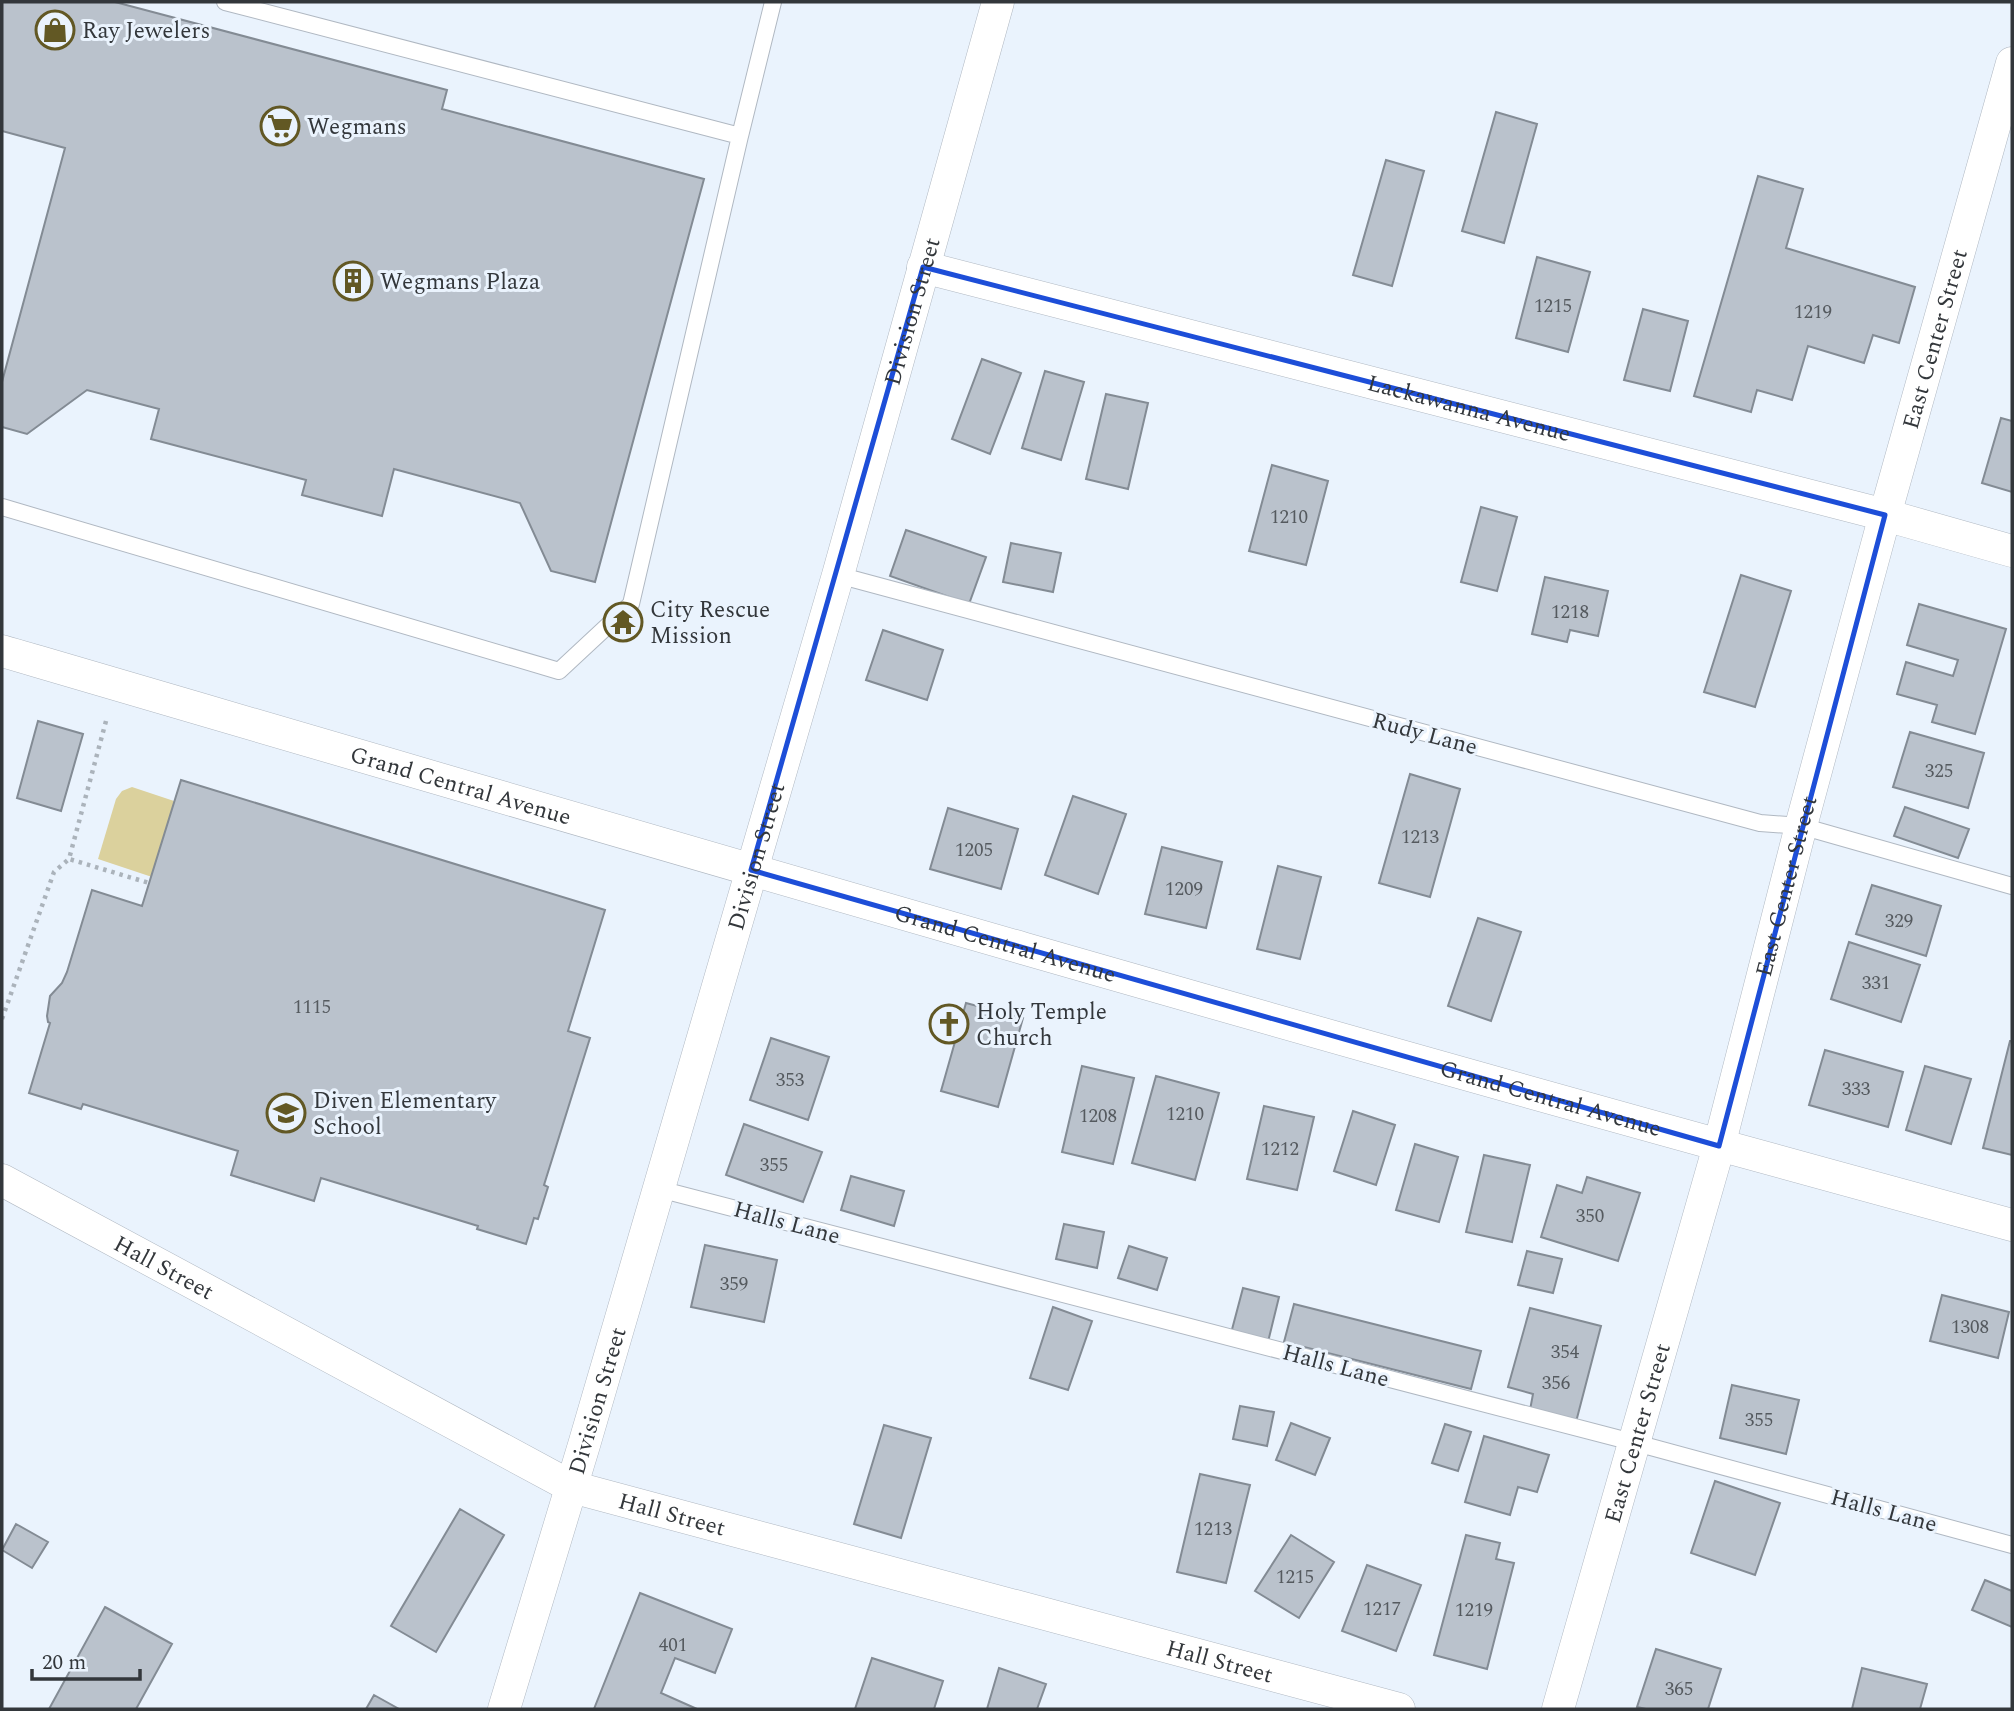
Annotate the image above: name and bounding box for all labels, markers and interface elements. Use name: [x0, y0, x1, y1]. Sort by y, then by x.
shop icon: Ray Jewelers: [34, 9, 76, 51]
place label: Ray Jewelers: [82, 14, 210, 49]
supermarket icon: Wegmans: [259, 105, 301, 147]
place label: Wegmans: [307, 110, 407, 145]
street label: Division Street: [876, 234, 950, 390]
street label: East Center Street: [1894, 245, 1978, 433]
building icon: Wegmans Plaza: [332, 260, 374, 302]
place label: Wegmans Plaza: [380, 265, 540, 300]
house number: 1215: [1534, 292, 1572, 321]
house number: 1219: [1794, 298, 1832, 327]
street label: Lackawanna Avenue: [1363, 366, 1574, 452]
house number: 1210: [1270, 503, 1308, 532]
place label: City Rescue Mission: [650, 593, 770, 654]
house number: 1218: [1551, 598, 1589, 627]
temple icon: City Rescue Mission: [602, 601, 644, 643]
street label: Rudy Lane: [1368, 704, 1481, 765]
street label: Grand Central Avenue: [346, 738, 575, 836]
house number: 325: [1925, 757, 1953, 786]
street label: Division Street: [719, 779, 795, 935]
street label: East Center Street: [1747, 792, 1827, 981]
house number: 1213: [1401, 823, 1439, 852]
house number: 1205: [955, 836, 993, 865]
house number: 1209: [1165, 875, 1203, 904]
street label: Grand Central Avenue: [890, 896, 1120, 993]
house number: 329: [1885, 907, 1913, 936]
house number: 331: [1862, 969, 1890, 998]
house number: 1115: [293, 993, 331, 1022]
place label: Holy Temple Church: [976, 995, 1107, 1056]
church icon: Holy Temple Church: [928, 1003, 970, 1045]
street label: Grand Central Avenue: [1435, 1052, 1665, 1147]
house number: 353: [776, 1066, 805, 1095]
house number: 333: [1842, 1075, 1871, 1104]
place label: Diven Elementary School: [313, 1084, 497, 1145]
school or university icon: Diven Elementary School: [265, 1092, 307, 1134]
house number: 1210: [1166, 1100, 1204, 1129]
house number: 1208: [1079, 1102, 1117, 1131]
house number: 1212: [1261, 1135, 1299, 1164]
house number: 355: [760, 1151, 788, 1180]
street label: Halls Lane: [729, 1192, 844, 1254]
house number: 350: [1576, 1202, 1604, 1231]
street label: Hall Street: [107, 1227, 220, 1310]
house number: 359: [720, 1270, 748, 1299]
house number: 1308: [1951, 1313, 1989, 1342]
street label: Division Street: [560, 1323, 637, 1479]
street label: Halls Lane: [1278, 1335, 1393, 1397]
house number: 354: [1551, 1338, 1580, 1367]
street label: East Center Street: [1596, 1339, 1681, 1528]
house number: 356: [1542, 1369, 1570, 1398]
house number: 355: [1745, 1406, 1773, 1435]
street label: Halls Lane: [1826, 1480, 1941, 1542]
street label: Hall Street: [614, 1484, 729, 1546]
house number: 1213: [1194, 1515, 1232, 1544]
house number: 1215: [1276, 1563, 1314, 1592]
house number: 1217: [1363, 1595, 1401, 1624]
house number: 1219: [1455, 1596, 1493, 1625]
house number: 401: [659, 1631, 687, 1660]
street label: Hall Street: [1162, 1631, 1277, 1693]
scale bar: [32, 1638, 140, 1682]
text: 20 m: [42, 1647, 86, 1679]
house number: 365: [1665, 1675, 1693, 1704]

